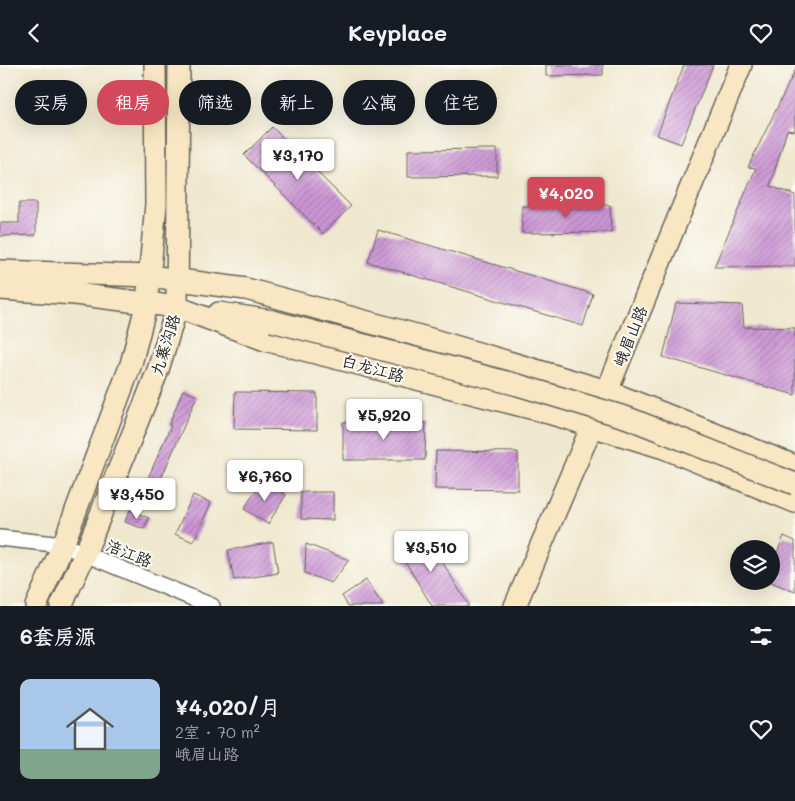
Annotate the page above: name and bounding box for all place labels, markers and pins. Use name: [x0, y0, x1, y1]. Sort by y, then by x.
pin: ¥3,170: [257, 139, 339, 181]
pin: ¥4,020: [525, 177, 607, 219]
pin: ¥5,920: [343, 399, 425, 441]
pin: ¥6,760: [224, 459, 306, 502]
pin: ¥3,450: [96, 477, 178, 520]
pin: ¥3,510: [390, 531, 472, 573]

